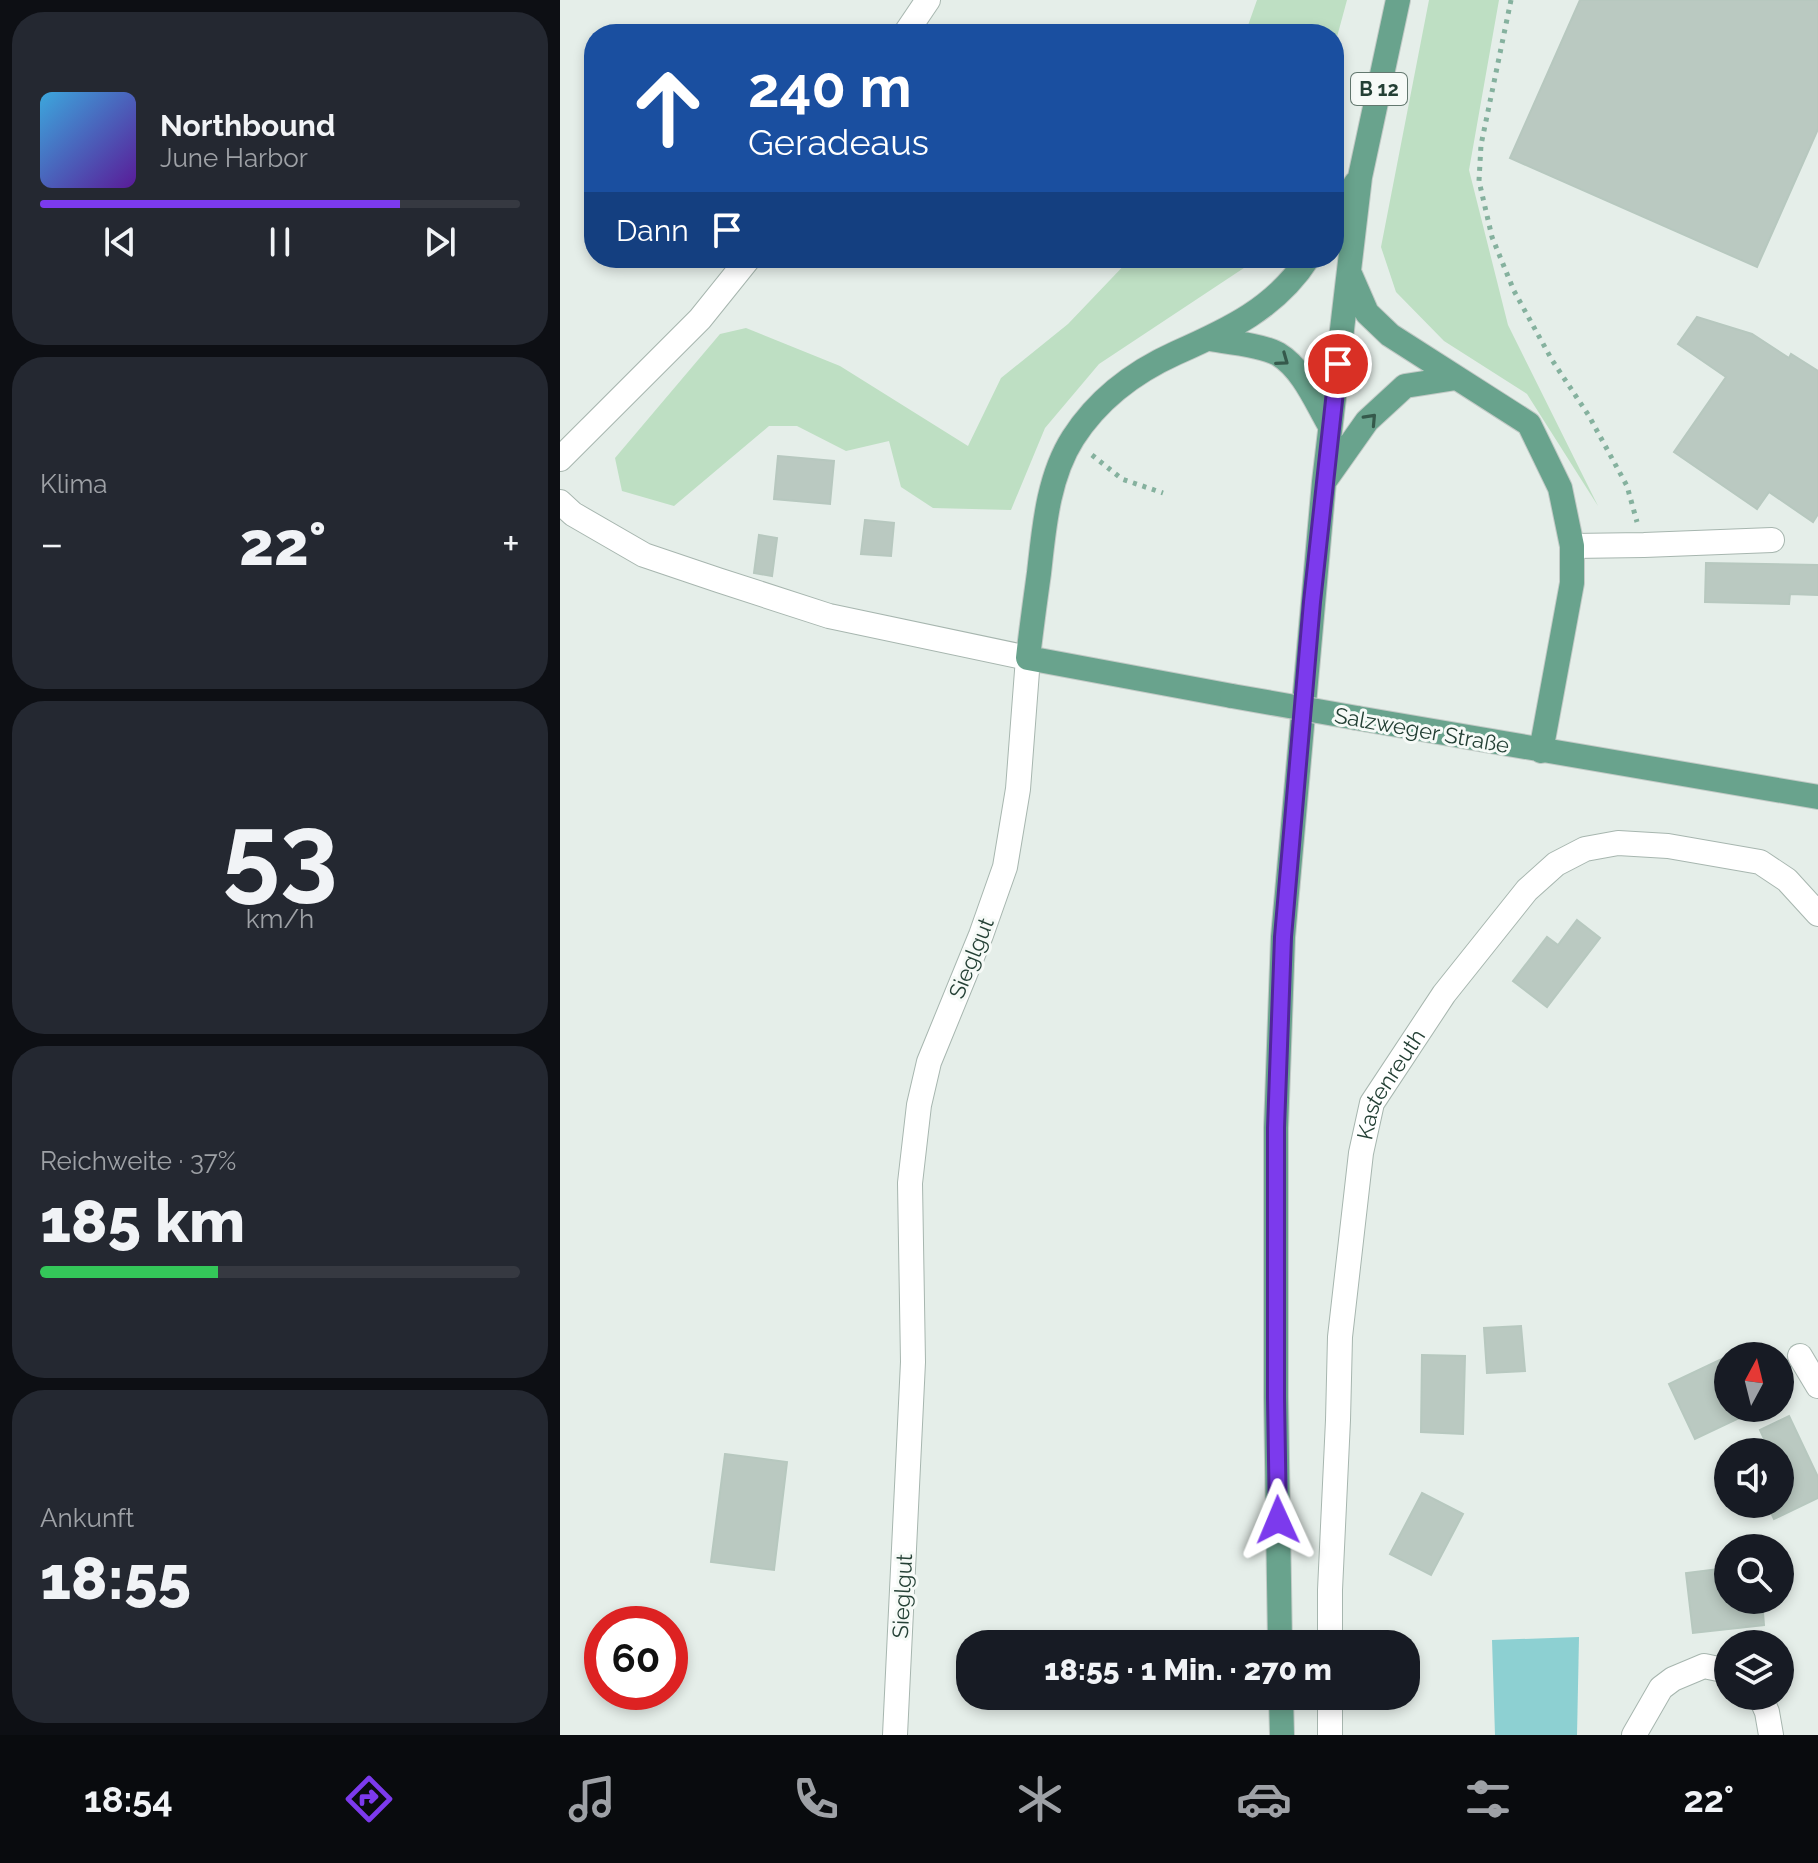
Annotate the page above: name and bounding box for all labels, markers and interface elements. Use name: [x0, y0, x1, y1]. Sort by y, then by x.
text: 240 m: [748, 54, 912, 120]
icon: ahead: [616, 56, 720, 160]
road number: B 12: [1351, 73, 1407, 105]
text: Northbound: [160, 108, 335, 143]
text: Geradeaus: [748, 121, 929, 163]
text: June Harbor: [160, 143, 308, 173]
icon: arrive: [705, 208, 749, 252]
text: Dann: [616, 213, 689, 248]
icon: previous: [98, 220, 142, 264]
icon: pause: [258, 220, 302, 264]
icon: next: [418, 220, 462, 264]
pin: [1304, 330, 1372, 398]
icon: arrive: [1316, 342, 1360, 386]
one-way arrow: [1274, 350, 1289, 365]
one-way arrow: [1361, 414, 1376, 428]
text: Klima: [40, 469, 108, 499]
text: 22°: [239, 509, 326, 579]
text: −: [40, 518, 64, 569]
text: +: [502, 518, 520, 569]
street label: Salzweger Straße: [1333, 702, 1512, 758]
text: 53: [222, 791, 338, 913]
text: km/h: [246, 904, 314, 934]
street label: Sieglgut: [943, 913, 999, 1002]
street label: Kastenreuth: [1351, 1024, 1430, 1142]
text: Reichweite · 37%: [40, 1146, 236, 1176]
text: 185 km: [40, 1186, 245, 1256]
north arrow: [1714, 1342, 1794, 1422]
map controls: [1714, 1342, 1794, 1710]
button: sound: [1714, 1438, 1794, 1518]
position arrow: [1236, 1478, 1320, 1562]
text: Ankunft: [40, 1503, 134, 1533]
button: search: [1714, 1534, 1794, 1614]
text: 18:55: [40, 1543, 191, 1613]
street label: Sieglgut: [887, 1552, 917, 1639]
speed limit sign: 60: [584, 1606, 688, 1710]
button: layers: [1714, 1630, 1794, 1710]
text: 18:55 · 1 Min. · 270 m: [1044, 1652, 1332, 1687]
icon: directions: [341, 1771, 397, 1827]
icon: music: [564, 1771, 620, 1827]
icon: phone: [788, 1771, 844, 1827]
icon: climate: [1012, 1771, 1068, 1827]
icon: car: [1236, 1771, 1292, 1827]
icon: filters: [1460, 1771, 1516, 1827]
text: 18:54: [84, 1778, 173, 1820]
text: 22°: [1683, 1778, 1734, 1820]

